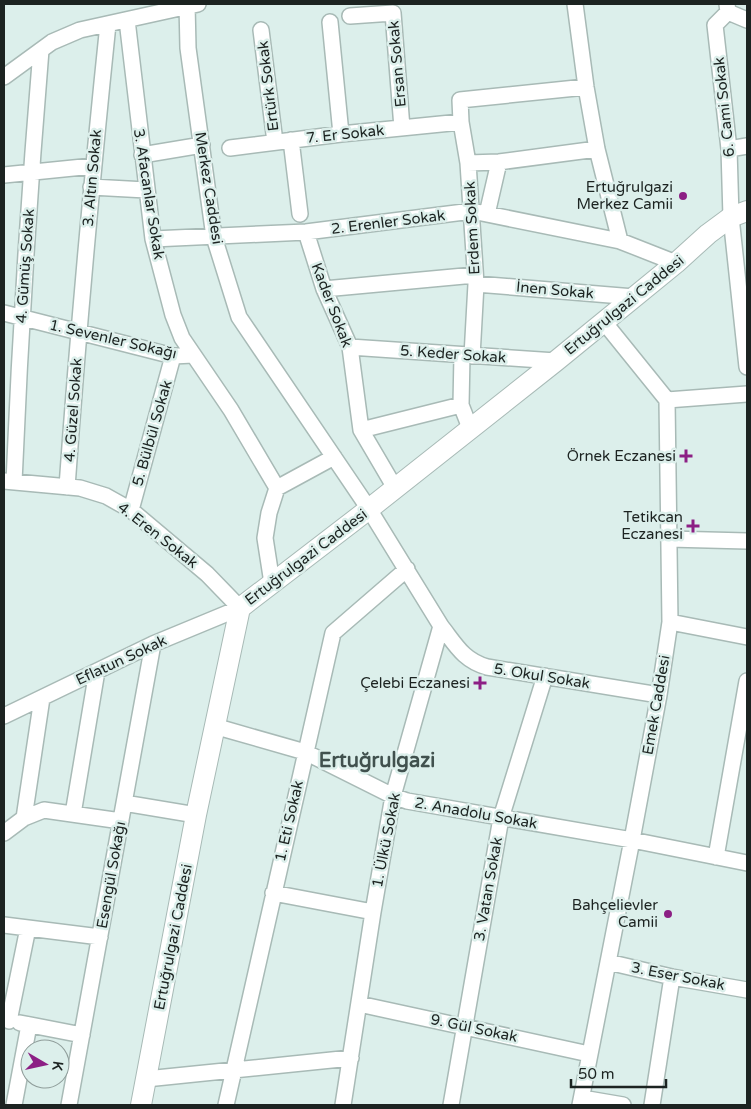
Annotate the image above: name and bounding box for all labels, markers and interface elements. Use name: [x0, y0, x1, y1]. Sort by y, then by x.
street label: Ersan Sokak: [384, 20, 410, 108]
street label: Ertürk Sokak: [254, 40, 282, 132]
street label: 6. Cami Sokak: [710, 56, 738, 158]
street label: 7. Er Sokak: [305, 121, 385, 147]
street label: 3. Afacanlar Sokak: [130, 127, 168, 261]
street label: 3. Altın Sokak: [79, 129, 105, 227]
street label: Merkez Caddesi: [191, 130, 227, 246]
place label: Ertuğrulgazi Merkez Camii: [576, 178, 673, 213]
street label: Erdem Sokak: [461, 181, 483, 275]
marker: Ertuğrulgazi Merkez Camii: [677, 190, 689, 202]
street label: 2. Erenler Sokak: [330, 206, 446, 238]
street label: 4. Gümüş Sokak: [12, 208, 38, 324]
street label: Ertuğrulgazi Caddesi: [561, 251, 687, 359]
street label: Kader Sokak: [308, 260, 356, 350]
street label: İnen Sokak: [515, 278, 595, 302]
street label: 1. Sevenler Sokağı: [48, 316, 178, 362]
street label: 5. Keder Sokak: [399, 341, 507, 367]
street label: 4. Güzel Sokak: [60, 357, 86, 463]
street label: 5. Bülbül Sokak: [128, 378, 176, 488]
place label: Örnek Eczanesi: [567, 447, 676, 465]
marker: Örnek Eczanesi: [680, 450, 692, 462]
street label: 4. Eren Sokak: [114, 498, 202, 572]
street label: Ertuğrulgazi Caddesi: [241, 505, 371, 609]
place label: Tetikcan Eczanesi: [621, 508, 683, 543]
marker: Tetikcan Eczanesi: [687, 520, 699, 532]
street label: Eflatun Sokak: [73, 631, 169, 689]
street label: Emek Caddesi: [638, 654, 674, 756]
street label: 5. Okul Sokak: [493, 660, 591, 692]
place label: Çelebi Eczanesi: [360, 674, 470, 692]
marker: Çelebi Eczanesi: [474, 677, 486, 689]
district label: Ertuğrulgazi: [319, 749, 435, 773]
street label: 1. Eti Sokak: [271, 779, 307, 863]
street label: 1. Ülkü Sokak: [368, 791, 404, 889]
street label: 2. Anadolu Sokak: [413, 793, 539, 833]
street label: Esengül Sokağı: [93, 820, 129, 930]
street label: 3. Vatan Sokak: [470, 836, 506, 942]
street label: Ertuğrulgazi Caddesi: [150, 862, 196, 1012]
place label: Bahçelievler Camii: [572, 896, 658, 931]
marker: Bahçelievler Camii: [662, 908, 674, 920]
street label: 3. Eser Sokak: [630, 958, 726, 994]
street label: 9. Gül Sokak: [429, 1010, 519, 1046]
north arrow: [20, 1039, 70, 1089]
scale bar: [571, 1056, 666, 1088]
text: K: [48, 1060, 66, 1073]
text: 50 m: [578, 1065, 615, 1083]

